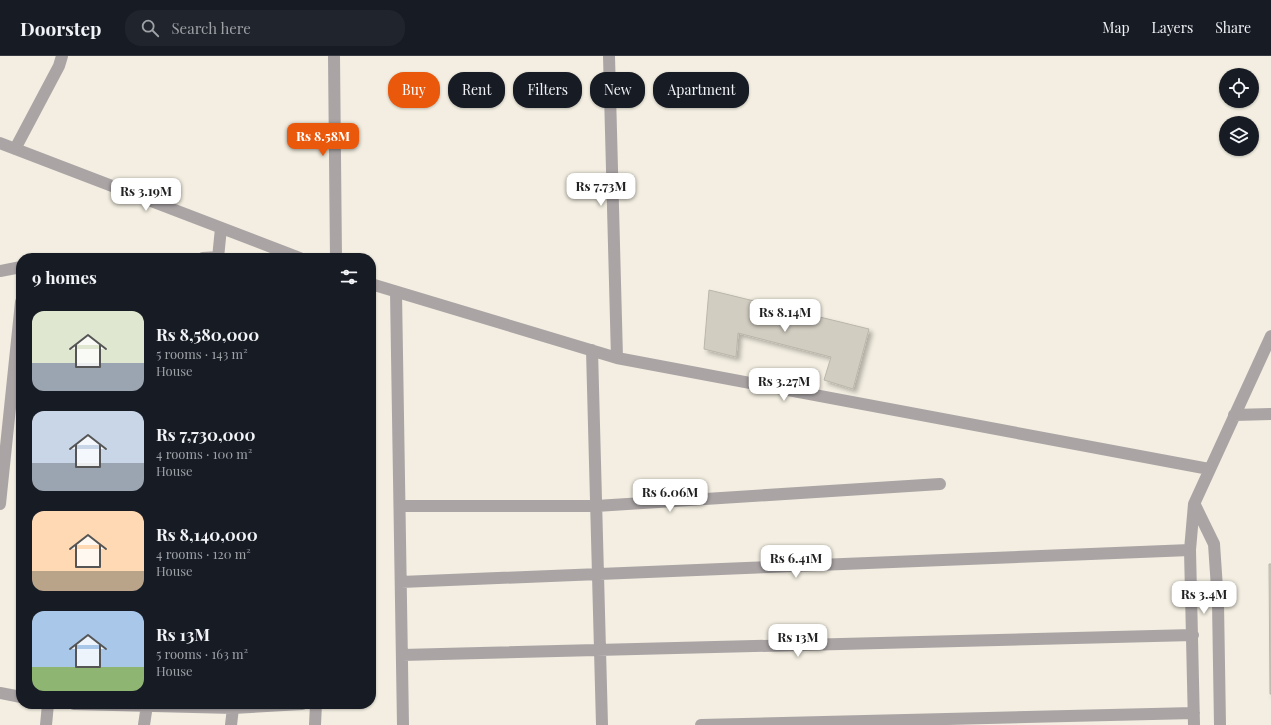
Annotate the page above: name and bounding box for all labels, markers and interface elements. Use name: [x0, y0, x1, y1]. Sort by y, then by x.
search box: [125, 10, 405, 46]
text: Doorstep: [20, 15, 101, 41]
icon: search: [139, 17, 161, 39]
text: Search here: [171, 18, 251, 38]
text: Map: [1102, 18, 1130, 37]
text: Layers: [1152, 18, 1193, 37]
text: Share: [1215, 18, 1251, 37]
map controls: [1219, 68, 1259, 156]
button: locate: [1219, 68, 1259, 108]
chip: Buy: [388, 72, 440, 108]
chip: Rent: [448, 72, 505, 108]
chip: Filters: [513, 72, 582, 108]
chip: New: [590, 72, 645, 108]
chip: Apartment: [653, 72, 749, 108]
button: layers: [1219, 116, 1259, 156]
pin: Rs 8.58M: [282, 123, 364, 157]
text: Rs 8.58M: [296, 127, 350, 144]
pin: Rs 7.73M: [560, 173, 642, 207]
text: Rs 7.73M: [575, 177, 627, 194]
pin: Rs 3.19M: [105, 178, 187, 212]
text: Rs 3.19M: [120, 182, 172, 199]
text: 9 homes: [32, 266, 97, 288]
icon: filters: [338, 266, 360, 288]
pin: Rs 8.14M: [744, 299, 826, 333]
text: Rs 8.14M: [759, 303, 811, 320]
text: Rs 8,580,000: [156, 323, 259, 345]
icon: home: [64, 327, 112, 375]
text: 5 rooms · 143 m²: [156, 345, 248, 362]
text: House: [156, 362, 193, 379]
pin: Rs 3.27M: [743, 368, 825, 402]
text: Rs 3.27M: [758, 372, 810, 389]
text: Rs 7,730,000: [156, 423, 255, 445]
icon: home: [64, 427, 112, 475]
text: 4 rooms · 100 m²: [156, 445, 252, 462]
text: House: [156, 462, 193, 479]
pin: Rs 6.06M: [629, 479, 711, 513]
text: Rs 6.06M: [642, 483, 698, 500]
text: Rs 8,140,000: [156, 523, 258, 545]
icon: home: [64, 527, 112, 575]
text: 4 rooms · 120 m²: [156, 545, 251, 562]
pin: Rs 6.41M: [755, 545, 837, 579]
text: Rs 6.41M: [770, 549, 822, 566]
text: House: [156, 562, 193, 579]
pin: Rs 3.4M: [1167, 581, 1241, 615]
text: Rs 3.4M: [1181, 585, 1227, 602]
text: Rs 13M: [156, 623, 210, 645]
pin: Rs 13M: [765, 624, 831, 658]
icon: home: [64, 627, 112, 675]
text: Rs 13M: [777, 628, 819, 645]
text: 5 rooms · 163 m²: [156, 645, 248, 662]
text: House: [156, 662, 193, 679]

